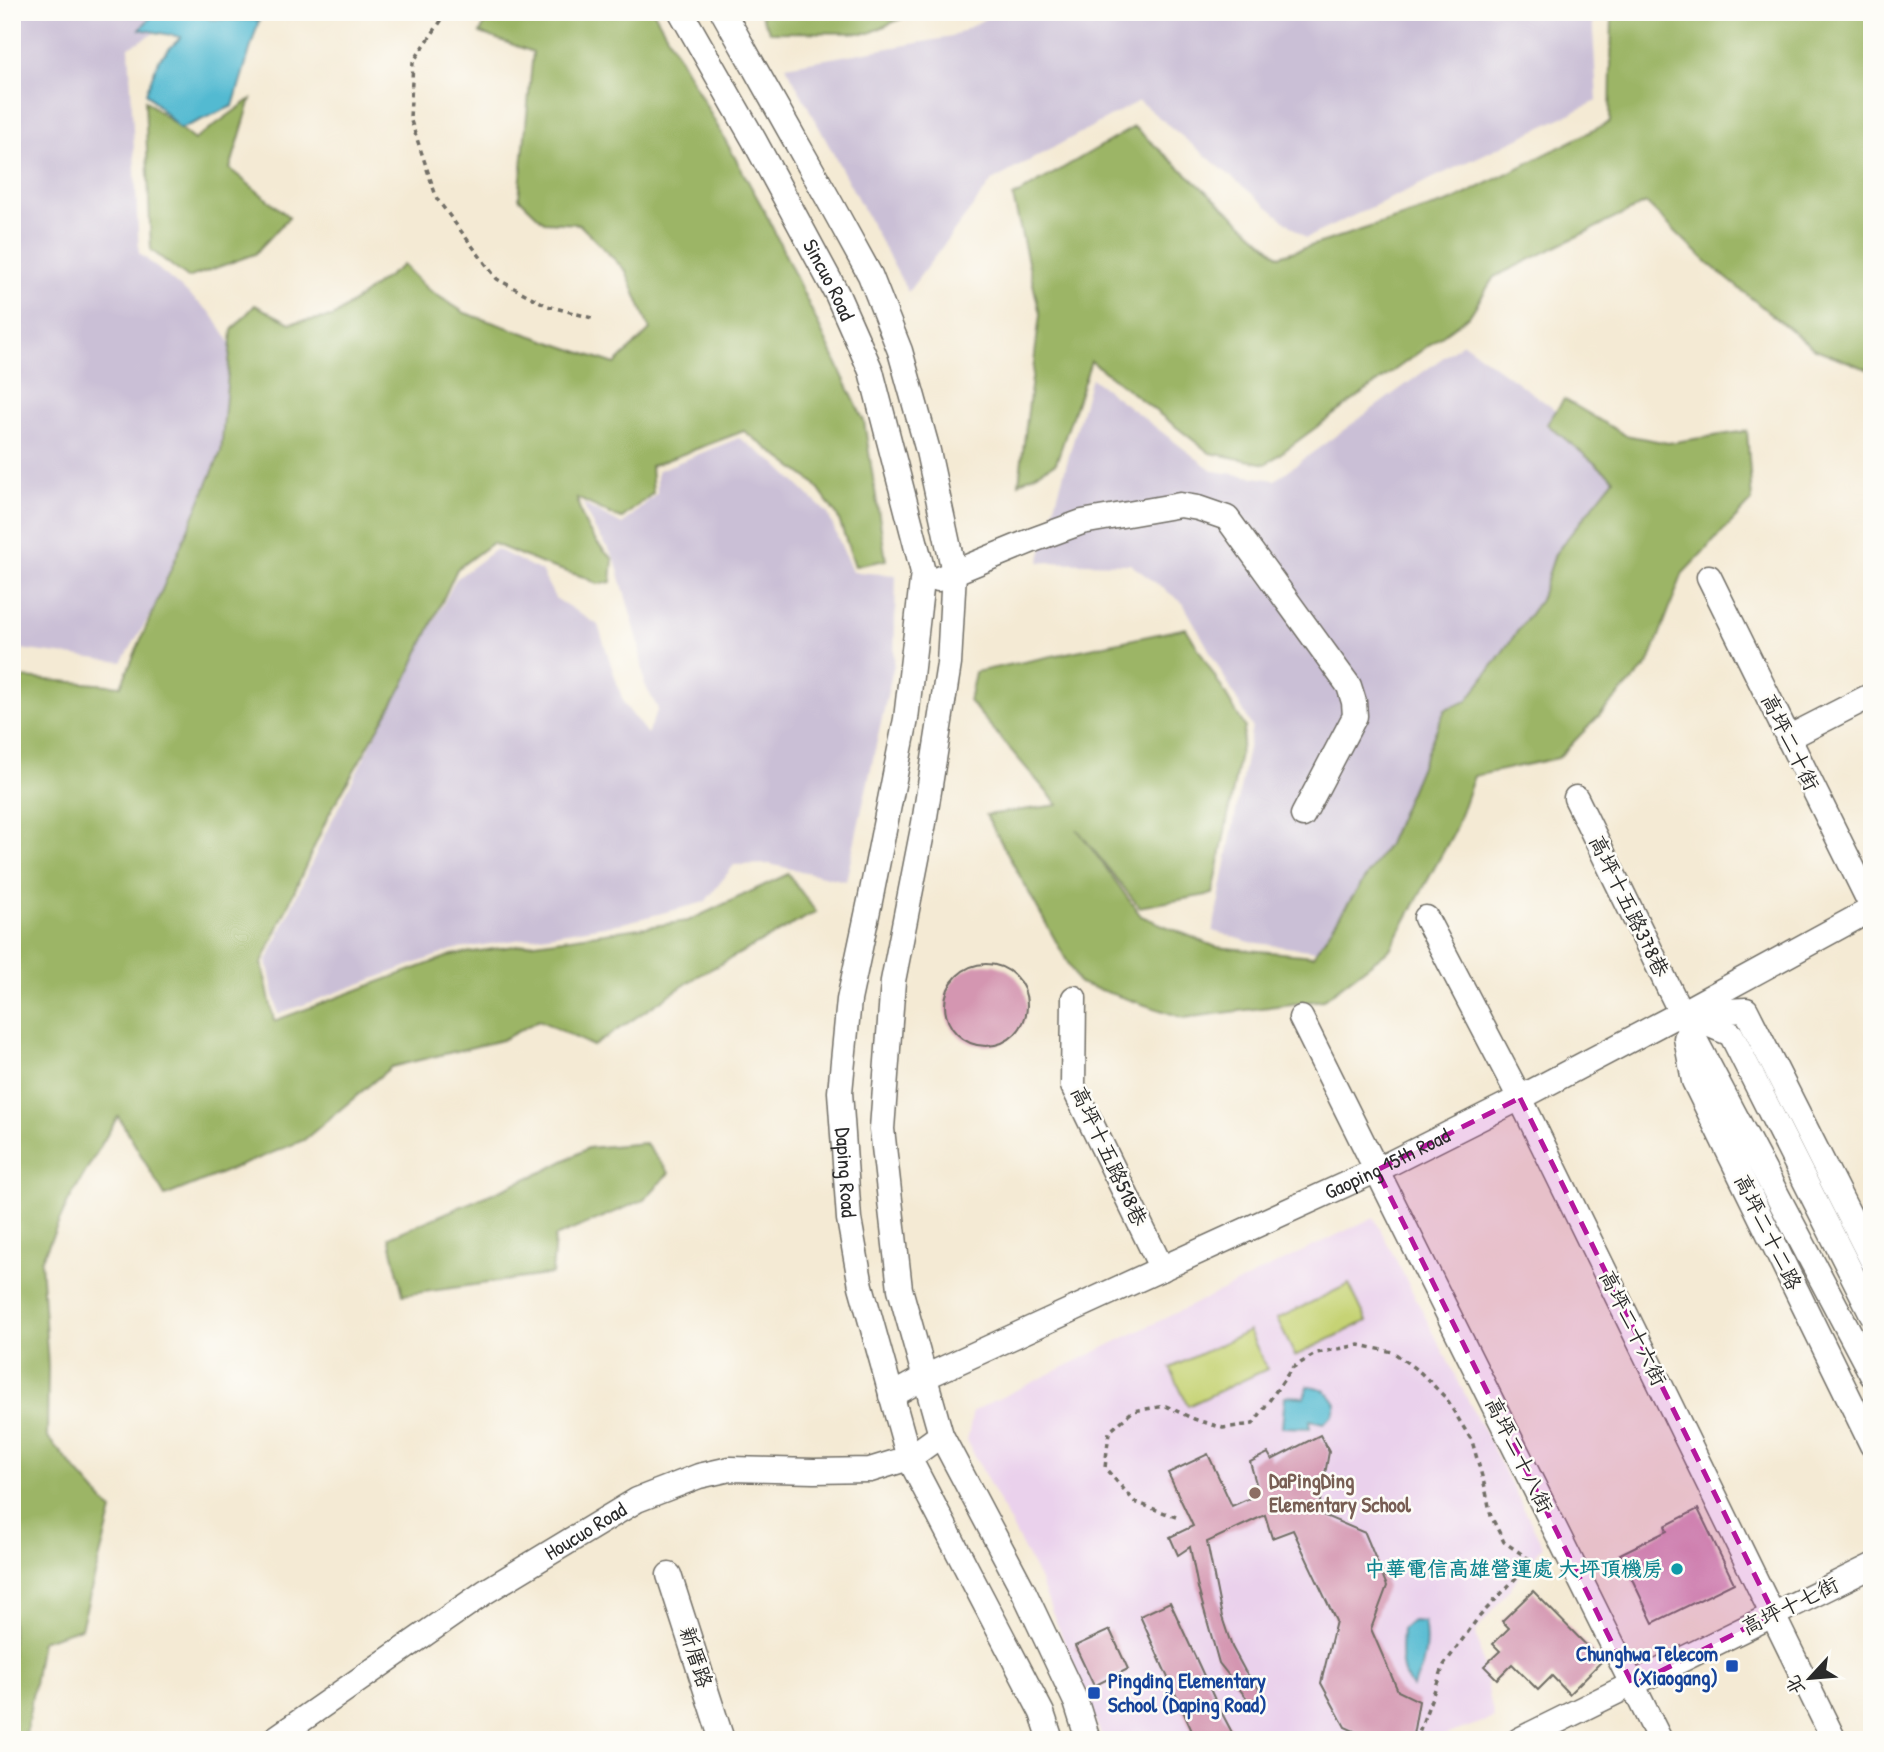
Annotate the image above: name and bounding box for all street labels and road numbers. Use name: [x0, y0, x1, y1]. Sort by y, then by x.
street label: Sincuo Road: [796, 234, 862, 325]
street label: 高坪二十街: [1754, 688, 1826, 795]
street label: 高坪十五路378巷: [1582, 830, 1676, 982]
street label: 高坪十五路518巷: [1064, 1081, 1155, 1231]
street label: Gaoping 15th Road: [1320, 1121, 1455, 1206]
street label: Daping Road: [829, 1127, 864, 1218]
street label: 高坪二十二路: [1728, 1169, 1809, 1295]
street label: 高坪二十六街: [1593, 1265, 1674, 1391]
street label: 高坪二十八街: [1479, 1392, 1560, 1518]
street label: Houcuo Road: [539, 1495, 632, 1567]
street label: 高坪十七街: [1736, 1570, 1843, 1642]
street label: 新厝路: [673, 1622, 720, 1691]

